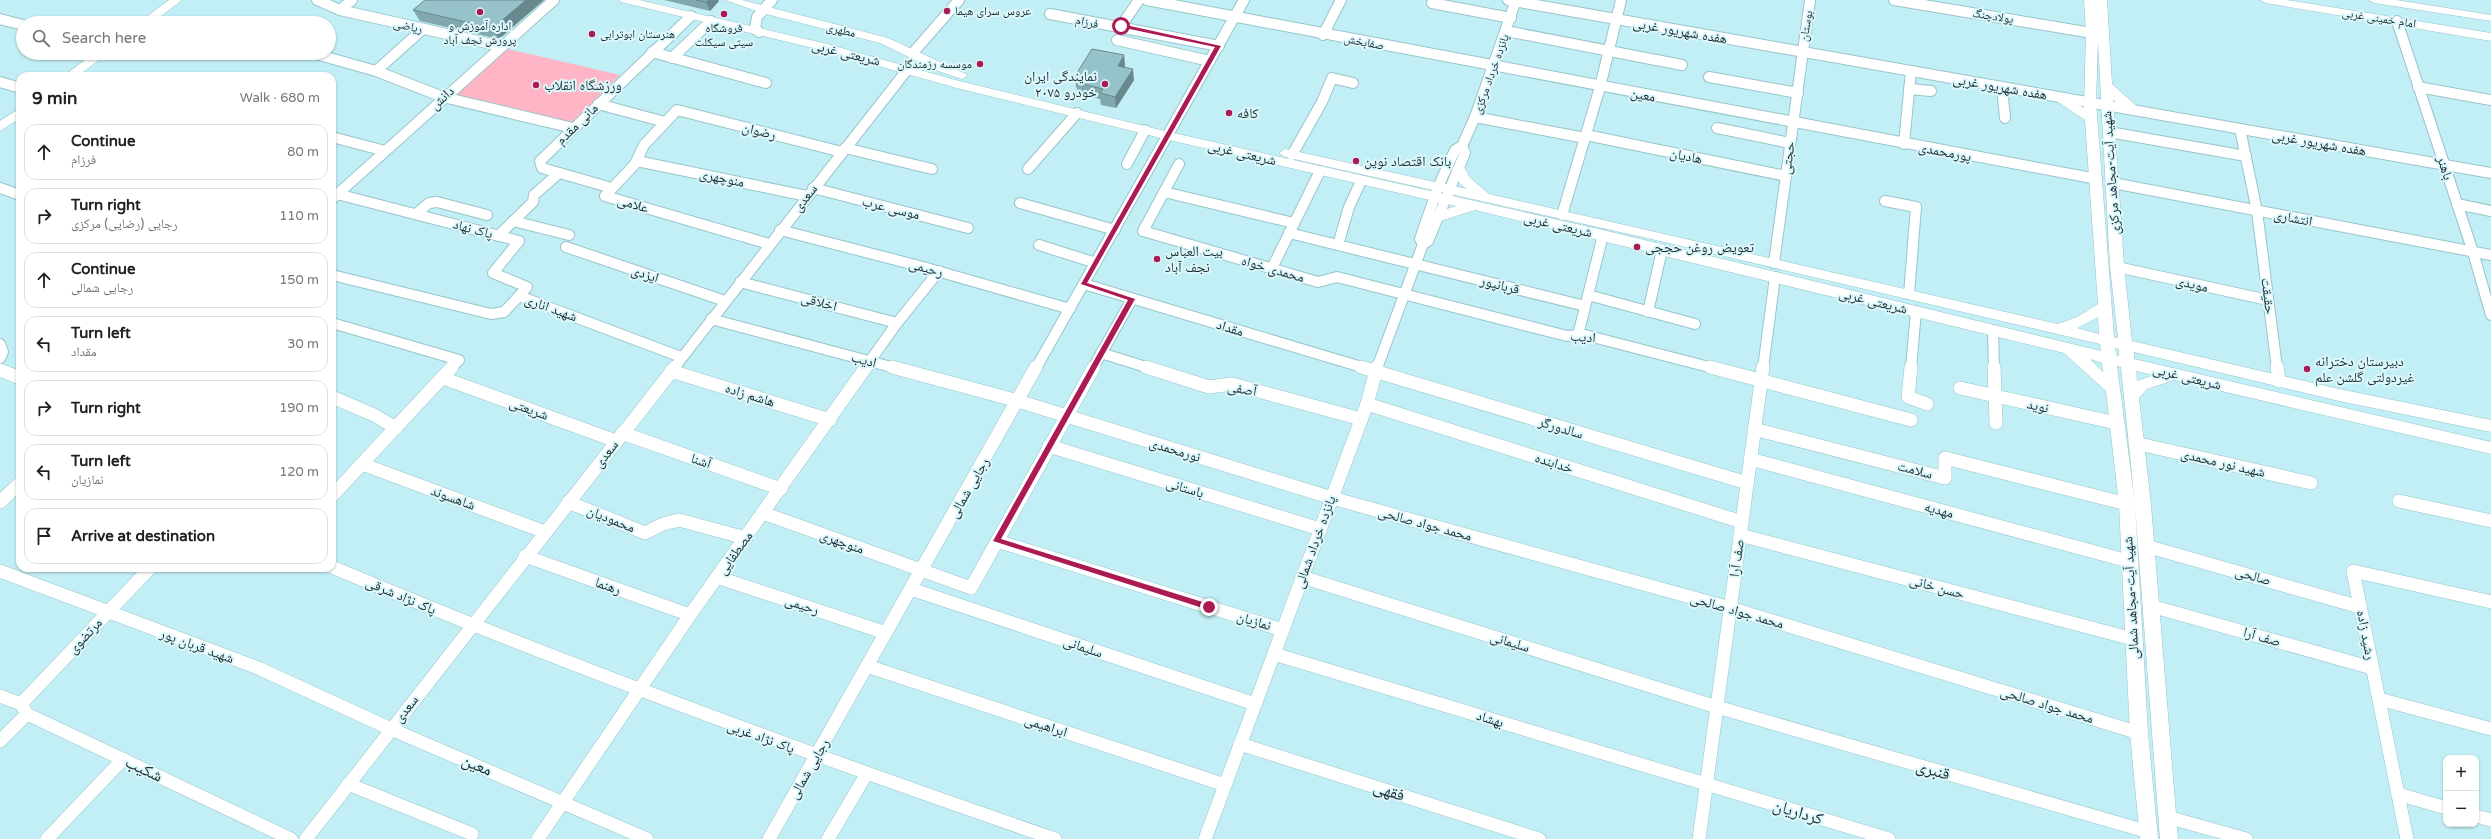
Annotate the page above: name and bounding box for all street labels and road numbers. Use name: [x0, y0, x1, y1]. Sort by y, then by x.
street label: امام خمینی غربی: [2341, 5, 2417, 32]
street label: پولادچنگ: [1971, 6, 2015, 26]
street label: بوستان: [1797, 9, 1816, 43]
street label: فرزام: [1074, 13, 1100, 32]
street label: هفده شهریور غربی: [1632, 14, 1728, 48]
street label: ریاضی: [392, 16, 424, 36]
street label: مطهری: [825, 20, 857, 40]
street label: صفابخش: [1343, 31, 1385, 53]
street label: پانزده خرداد مرکزی: [1470, 32, 1512, 116]
street label: شریعتی غربی: [810, 36, 882, 70]
street label: هفده شهریور غربی: [1952, 70, 2048, 104]
street label: دانش: [426, 82, 458, 113]
street label: معین: [1629, 84, 1657, 106]
street label: مانی مقدم: [552, 100, 602, 149]
street label: شهید آیت-مجاهد مرکزی: [2098, 111, 2124, 235]
street label: رضوان: [740, 119, 778, 143]
street label: هفده شهریور غربی: [2271, 126, 2367, 160]
street label: شریعتی غربی: [1206, 137, 1278, 169]
street label: پورمحمدی: [1917, 139, 1973, 166]
street label: حجتی: [1777, 140, 1799, 175]
street label: هادیان: [1668, 144, 1704, 168]
street label: باهنر: [2433, 153, 2457, 182]
street label: منوچهری: [698, 165, 746, 191]
street label: سعدی: [789, 181, 821, 215]
street label: علامی: [615, 191, 651, 217]
street label: موسی عرب: [860, 193, 922, 223]
street label: انتشاری: [2272, 206, 2314, 230]
street label: شریعتی غربی: [1522, 209, 1594, 241]
street label: پاک نهاد: [451, 216, 495, 243]
street label: محمدی خواه: [1239, 252, 1307, 286]
street label: رحیمی: [907, 255, 945, 281]
street label: ایزدی: [629, 262, 661, 286]
street label: قربانپور: [1478, 272, 1521, 298]
street label: مویدی: [2174, 272, 2210, 296]
street label: حقیقت: [2257, 277, 2279, 315]
street label: شریعتی غربی: [1837, 284, 1909, 318]
street label: اخلاقی: [799, 289, 839, 315]
street label: شهید اناری: [522, 291, 580, 325]
street label: مقداد: [1214, 316, 1246, 340]
street label: ادیب: [1570, 327, 1596, 347]
street label: ادیب: [850, 349, 878, 371]
street label: شریعتی غربی: [2151, 360, 2223, 394]
street label: آصفی: [1226, 378, 1258, 400]
street label: هاشم زاده: [723, 379, 777, 412]
street label: شریعتی: [507, 394, 551, 424]
street label: نوید: [2025, 395, 2051, 417]
street label: سالدورگر: [1536, 413, 1585, 443]
street label: نورمحمدی: [1147, 434, 1203, 466]
street label: سعدی: [590, 437, 622, 471]
street label: شهید نور محمدی: [2179, 445, 2267, 481]
street label: خدابنده: [1533, 449, 1575, 477]
street label: آشنا: [689, 450, 714, 472]
street label: رجایی شمالی: [945, 455, 993, 521]
street label: سلامت: [1896, 457, 1934, 483]
street label: باستانی: [1164, 474, 1206, 502]
street label: شاهسوند: [428, 482, 478, 514]
street label: پانزده خرداد شمالی: [1290, 493, 1340, 591]
street label: مهدیه: [1923, 498, 1955, 522]
street label: محمودیان: [584, 502, 638, 536]
street label: محمد جواد صالحی: [1376, 503, 1474, 545]
street label: منوچهری: [818, 526, 866, 558]
street label: مصطفایی: [714, 528, 756, 578]
street label: شهید آیت-مجاهد شمالی: [2119, 536, 2143, 660]
street label: صف آرا: [1726, 538, 1748, 578]
street label: صالحی: [2233, 563, 2273, 589]
street label: حسن خانی: [1908, 572, 1966, 602]
street label: پاک نژاد شرقی: [363, 574, 439, 619]
street label: رهنما: [593, 574, 623, 598]
street label: محمد جواد صالحی: [1688, 590, 1786, 632]
street label: رحیمی: [783, 592, 821, 618]
street label: نمازیان: [1235, 608, 1273, 634]
street label: رشید زاده: [2353, 609, 2379, 661]
street label: مرتضوی: [64, 614, 106, 658]
street label: شهید قربان پور: [157, 624, 236, 667]
street label: صف آرا: [2241, 624, 2283, 650]
street label: سلیمانی: [1488, 628, 1532, 656]
street label: سلیمانی: [1061, 632, 1105, 662]
street label: محمد جواد صالحی: [1998, 683, 2096, 727]
street label: سعدی: [390, 692, 422, 726]
street label: بهشاد: [1474, 707, 1506, 731]
street label: ابراهیمی: [1023, 711, 1069, 741]
street label: پاک نژاد غربی: [725, 717, 797, 757]
street label: رجایی شمالی: [785, 736, 833, 802]
street label: معین: [459, 749, 495, 781]
street label: شکیب: [122, 751, 166, 787]
street label: قنبری: [1914, 755, 1952, 785]
street label: فقهی: [1371, 776, 1407, 806]
street label: کرداریان: [1770, 794, 1826, 830]

